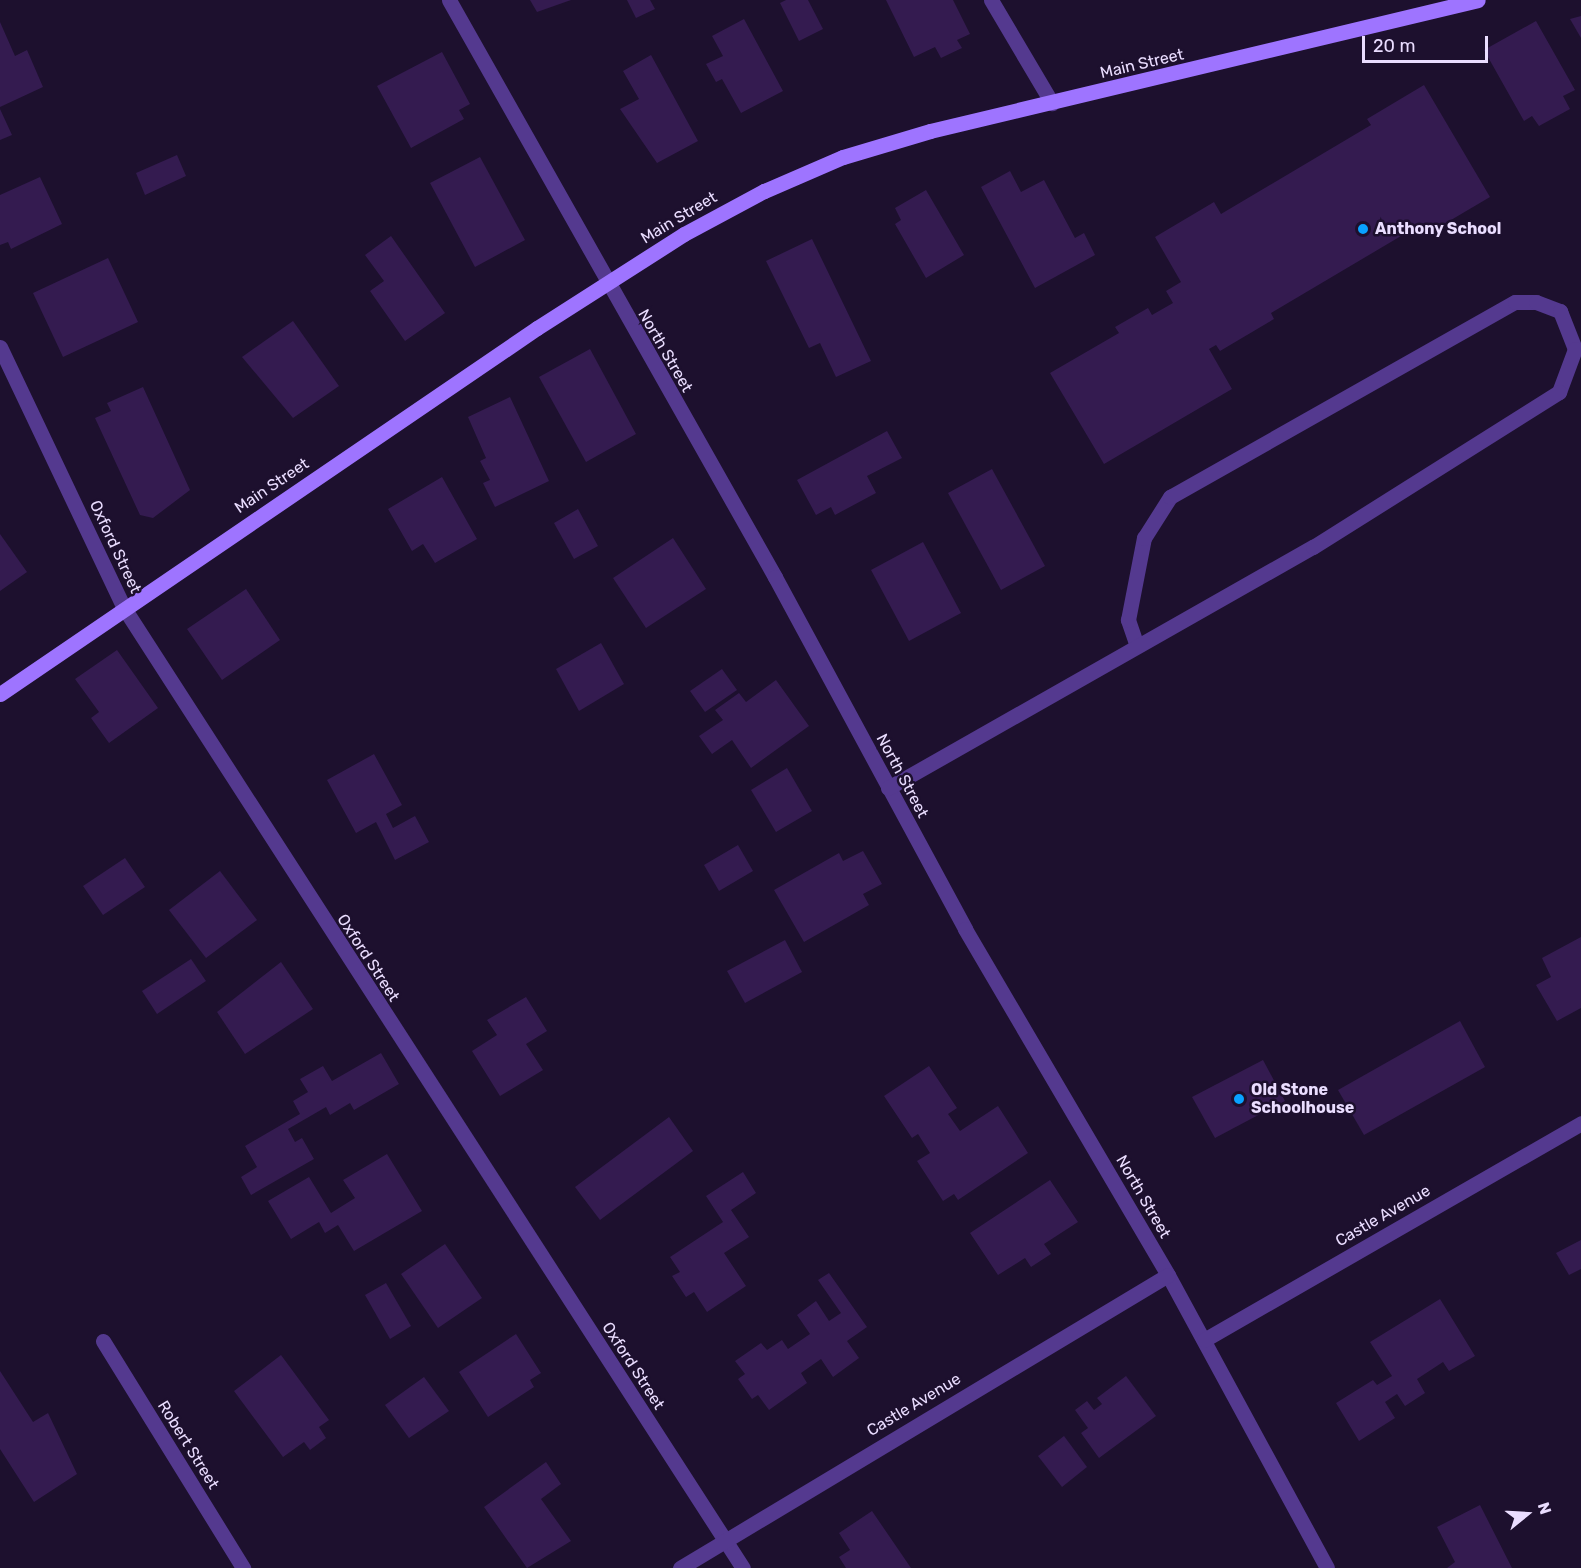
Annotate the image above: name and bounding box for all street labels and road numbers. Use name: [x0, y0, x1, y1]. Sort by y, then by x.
street label: Main Street: [1098, 45, 1186, 83]
street label: Main Street: [638, 188, 720, 248]
street label: North Street: [634, 306, 696, 396]
street label: Main Street: [231, 454, 313, 518]
street label: Oxford Street: [85, 498, 145, 596]
street label: North Street: [872, 731, 932, 821]
street label: Oxford Street: [333, 911, 403, 1005]
street label: North Street: [1112, 1152, 1174, 1242]
street label: Castle Avenue: [1332, 1181, 1434, 1251]
street label: Oxford Street: [598, 1319, 668, 1413]
street label: Castle Avenue: [863, 1369, 965, 1441]
street label: Robert Street: [153, 1397, 223, 1493]

